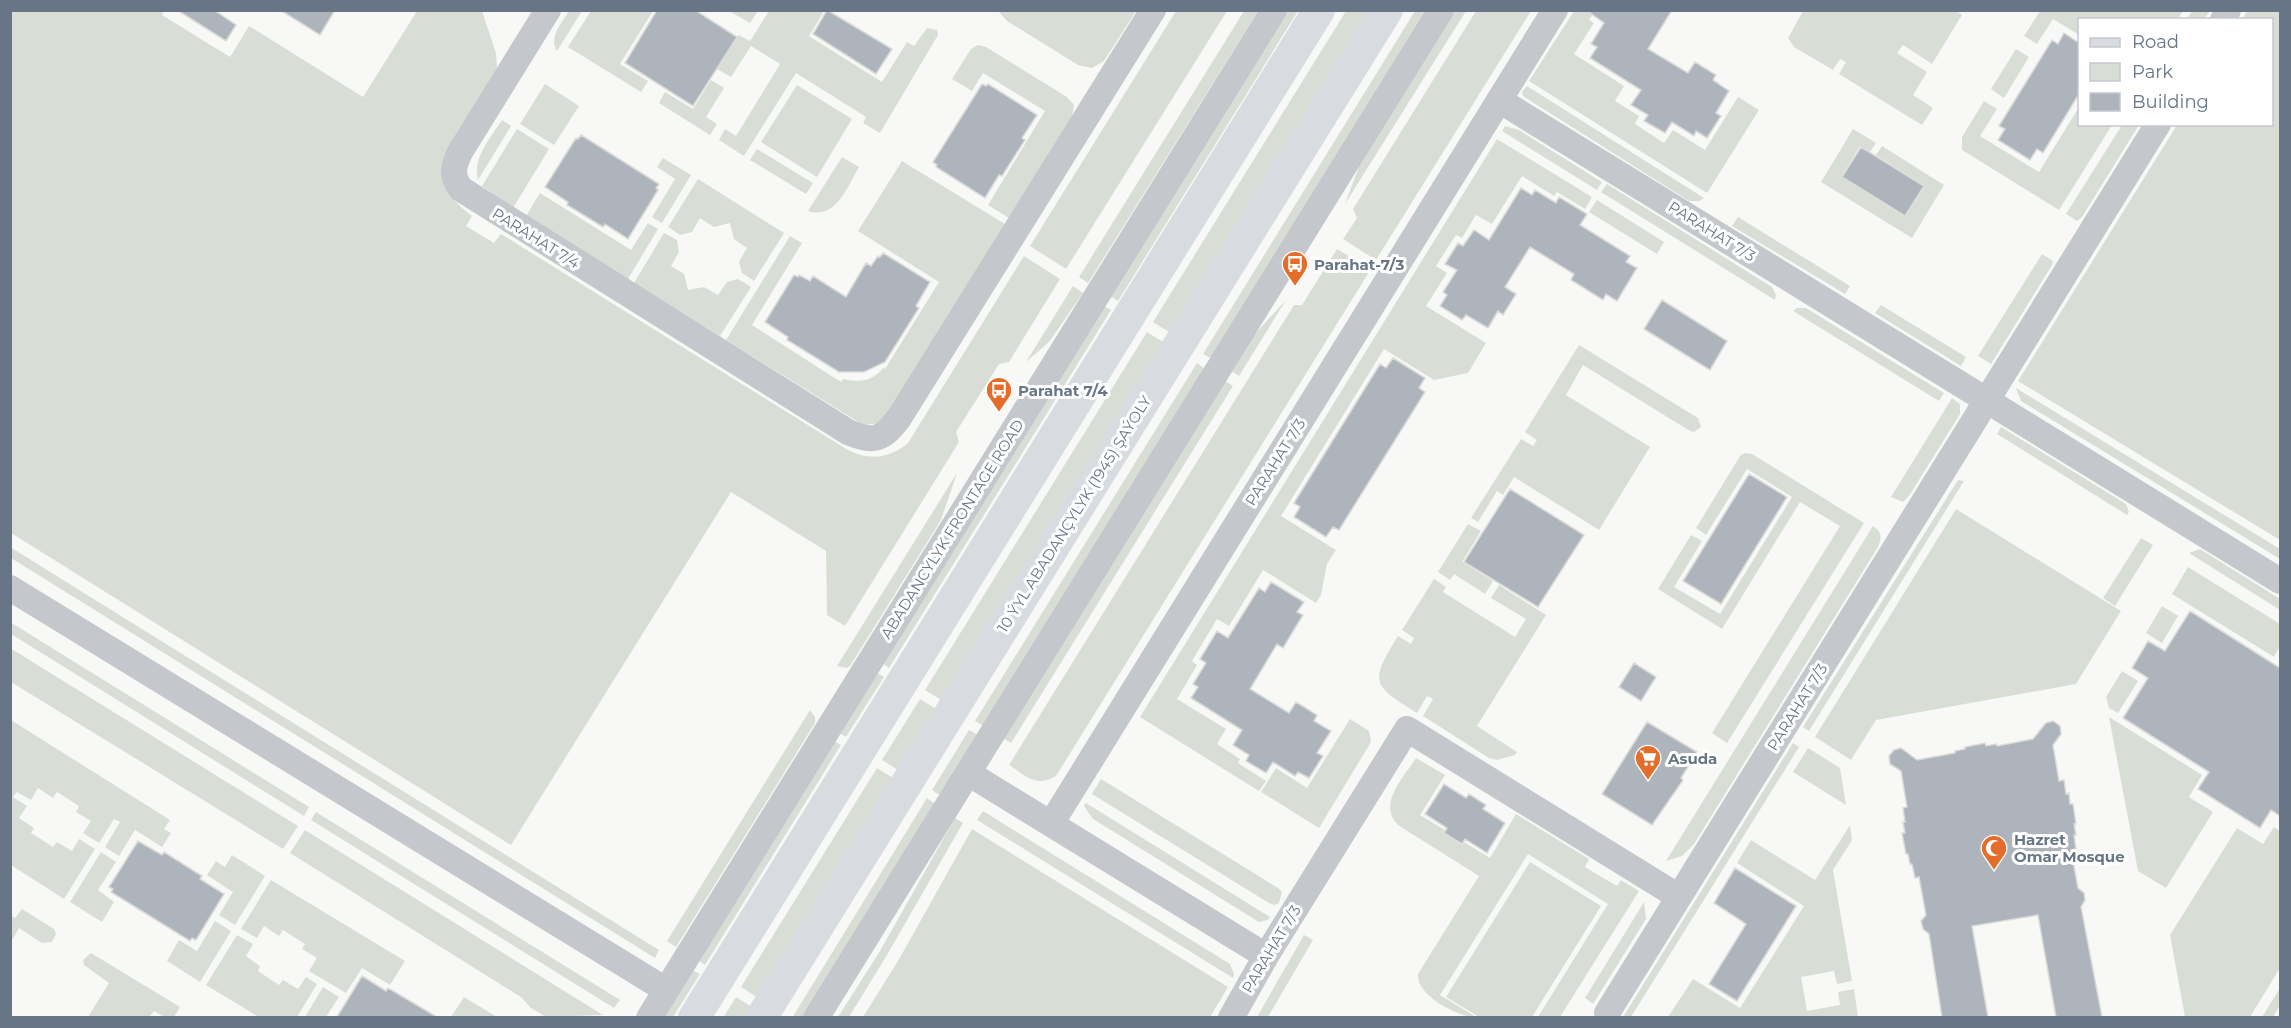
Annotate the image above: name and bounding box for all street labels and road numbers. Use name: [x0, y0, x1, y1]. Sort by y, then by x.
street label: PARAHAT 7/3: [1665, 197, 1759, 265]
street label: PARAHAT 7/4: [489, 204, 583, 272]
street label: 10 ÝYL ABADANÇYLYK (1945) ŞAÝOLY: [993, 392, 1155, 636]
street label: PARAHAT 7/3: [1241, 415, 1309, 509]
street label: ABADANCYLYK FRONTAGE ROAD: [876, 416, 1028, 642]
street label: PARAHAT 7/3: [1763, 660, 1831, 754]
street label: PARAHAT 7/3: [1237, 902, 1305, 996]

